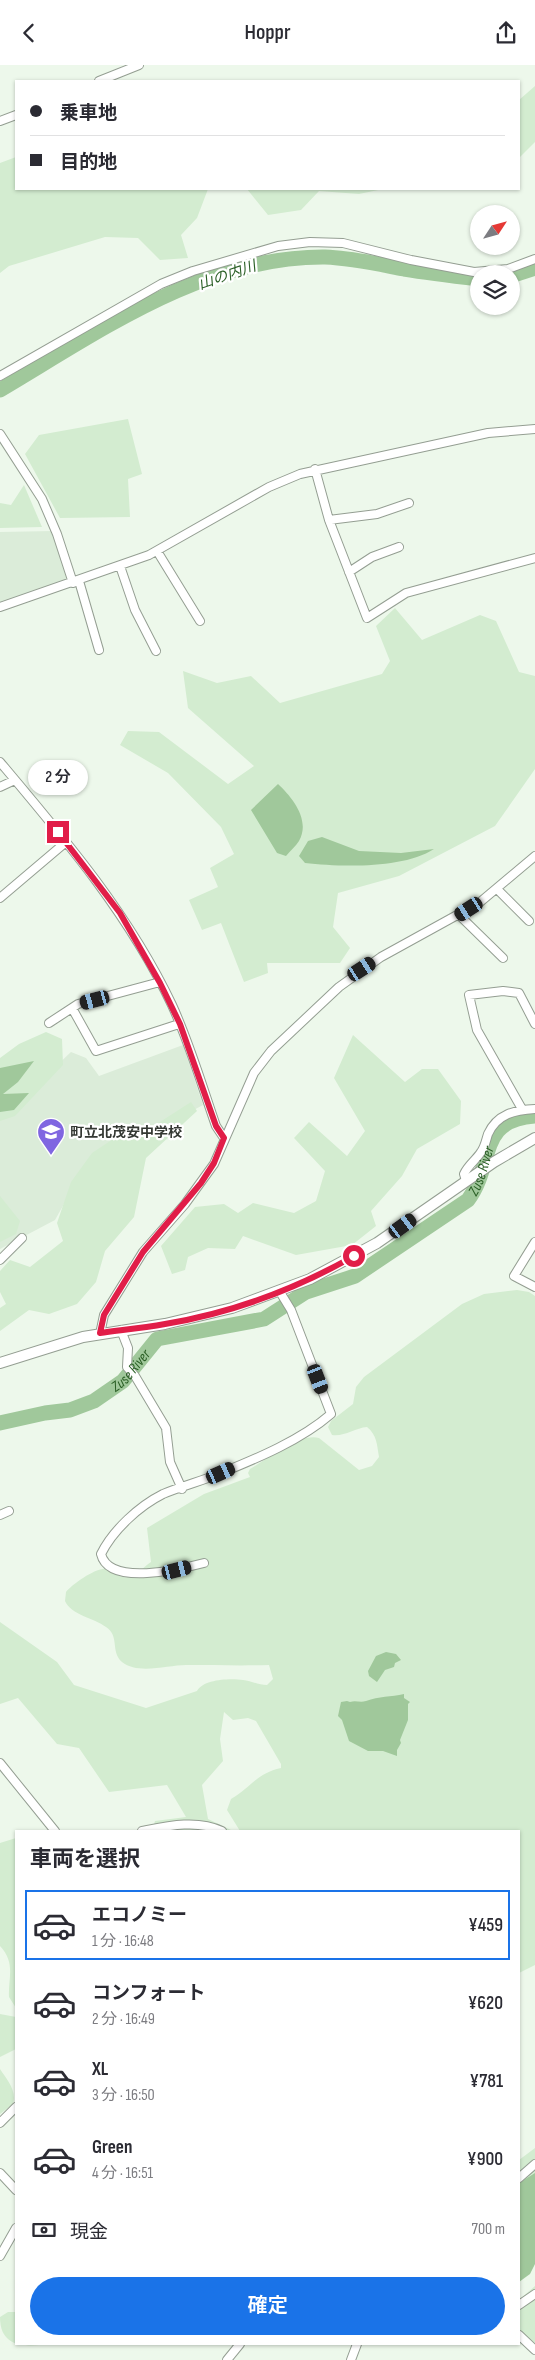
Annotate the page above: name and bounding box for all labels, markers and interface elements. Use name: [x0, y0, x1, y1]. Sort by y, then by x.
icon: back: [15, 19, 43, 47]
text: Hoppr: [244, 19, 291, 46]
icon: share: [492, 19, 520, 47]
text: 乗車地: [60, 102, 117, 125]
text: 目的地: [60, 151, 117, 174]
north arrow: [470, 205, 520, 255]
map controls: [470, 205, 520, 315]
water label: 山の内川: [196, 256, 261, 294]
button: layers: [470, 265, 520, 315]
callout: 2 分: [28, 759, 88, 795]
text: 2 分: [45, 768, 71, 787]
route end: [47, 821, 69, 843]
car: [452, 895, 485, 923]
car: [345, 955, 378, 983]
car: [78, 989, 111, 1011]
school or university icon: 町立北茂安中学校: [36, 1117, 66, 1156]
place label: 町立北茂安中学校: [70, 1124, 182, 1141]
water label: Zuse River: [464, 1143, 499, 1200]
car: [386, 1211, 419, 1241]
route start: [343, 1245, 365, 1267]
water label: Zuse River: [107, 1345, 155, 1397]
car: [305, 1362, 330, 1396]
car: [204, 1460, 237, 1486]
car: [160, 1559, 193, 1581]
text: 車両を選択: [30, 1846, 140, 1873]
icon: car: [32, 1903, 77, 1948]
text: エコノミー: [92, 1904, 187, 1927]
text: ¥459: [468, 1914, 503, 1937]
text: 1 分 · 16:48: [92, 1932, 154, 1951]
icon: car: [32, 1981, 77, 2026]
text: コンフォート: [92, 1982, 205, 2005]
text: ¥620: [468, 1992, 503, 2015]
text: 2 分 · 16:49: [92, 2010, 155, 2029]
text: XL: [92, 2058, 108, 2081]
icon: car: [32, 2059, 77, 2104]
text: ¥781: [470, 2070, 503, 2093]
text: 3 分 · 16:50: [92, 2086, 155, 2105]
text: Green: [92, 2136, 132, 2159]
icon: car: [32, 2137, 77, 2182]
text: ¥900: [467, 2148, 503, 2171]
text: 4 分 · 16:51: [92, 2164, 153, 2183]
icon: cash: [30, 2216, 58, 2244]
text: 700 m: [472, 2220, 505, 2239]
text: 現金: [70, 2221, 108, 2244]
button: 確定: [30, 2277, 505, 2335]

